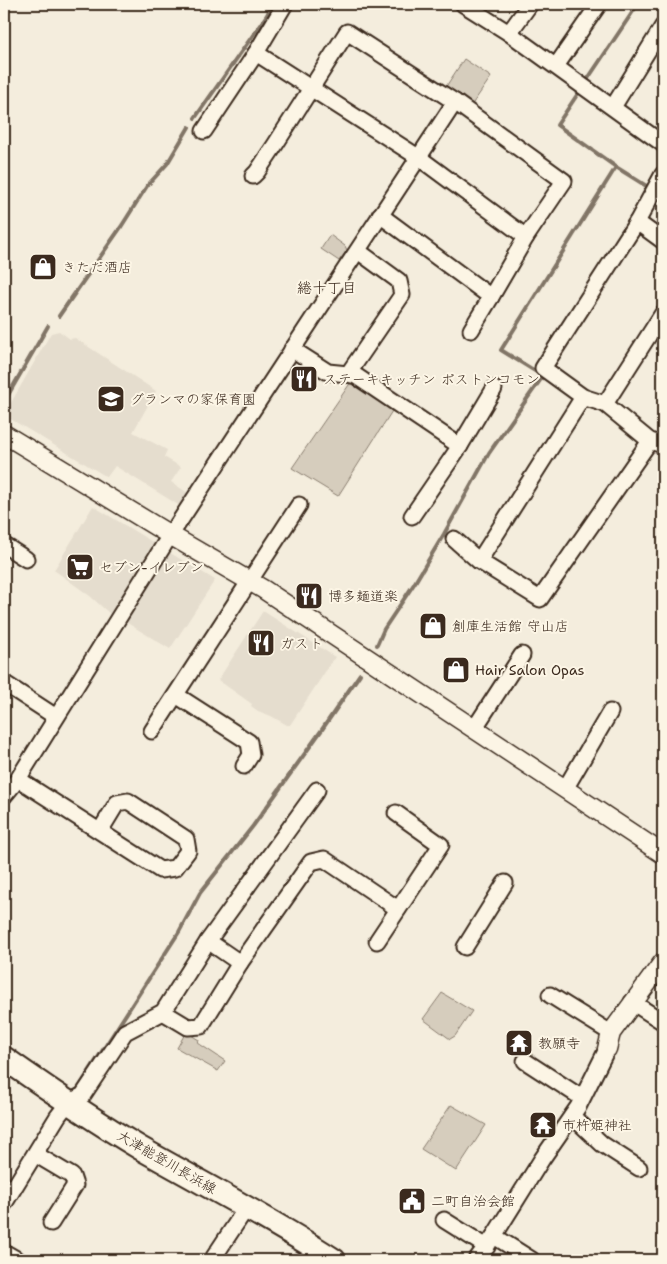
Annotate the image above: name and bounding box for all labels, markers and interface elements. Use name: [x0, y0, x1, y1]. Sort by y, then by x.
shop icon: きただ酒店: [28, 252, 58, 282]
place label: きただ酒店: [62, 258, 132, 276]
district label: 綣十丁目: [297, 278, 357, 298]
restaurant icon: ステーキキッチン ボストンコモン: [289, 364, 319, 394]
place label: ステーキキッチン ボストンコモン: [323, 370, 540, 388]
school or university icon: グランマの家保育園: [96, 384, 126, 414]
place label: グランマの家保育園: [130, 390, 256, 408]
supermarket icon: セブン-イレブン: [65, 552, 95, 582]
place label: セブン-イレブン: [99, 558, 204, 576]
restaurant icon: 博多麺道楽: [294, 581, 324, 611]
place label: 博多麺道楽: [328, 587, 398, 605]
shop icon: 創庫生活館 守山店: [418, 611, 448, 641]
place label: 創庫生活館 守山店: [452, 617, 569, 635]
restaurant icon: ガスト: [246, 628, 276, 658]
place label: ガスト: [280, 634, 323, 652]
shop icon: Hair Salon Opas: [441, 655, 471, 685]
place label: Hair Salon Opas: [475, 661, 585, 679]
temple icon: 教願寺: [504, 1028, 534, 1058]
place label: 教願寺: [538, 1034, 580, 1052]
temple icon: 市杵姫神社: [528, 1110, 558, 1140]
place label: 市杵姫神社: [562, 1116, 632, 1134]
street label: 大津能登川長浜線: [114, 1126, 220, 1198]
public building icon: 二町自治会館: [397, 1186, 427, 1216]
place label: 二町自治会館: [431, 1192, 515, 1210]

